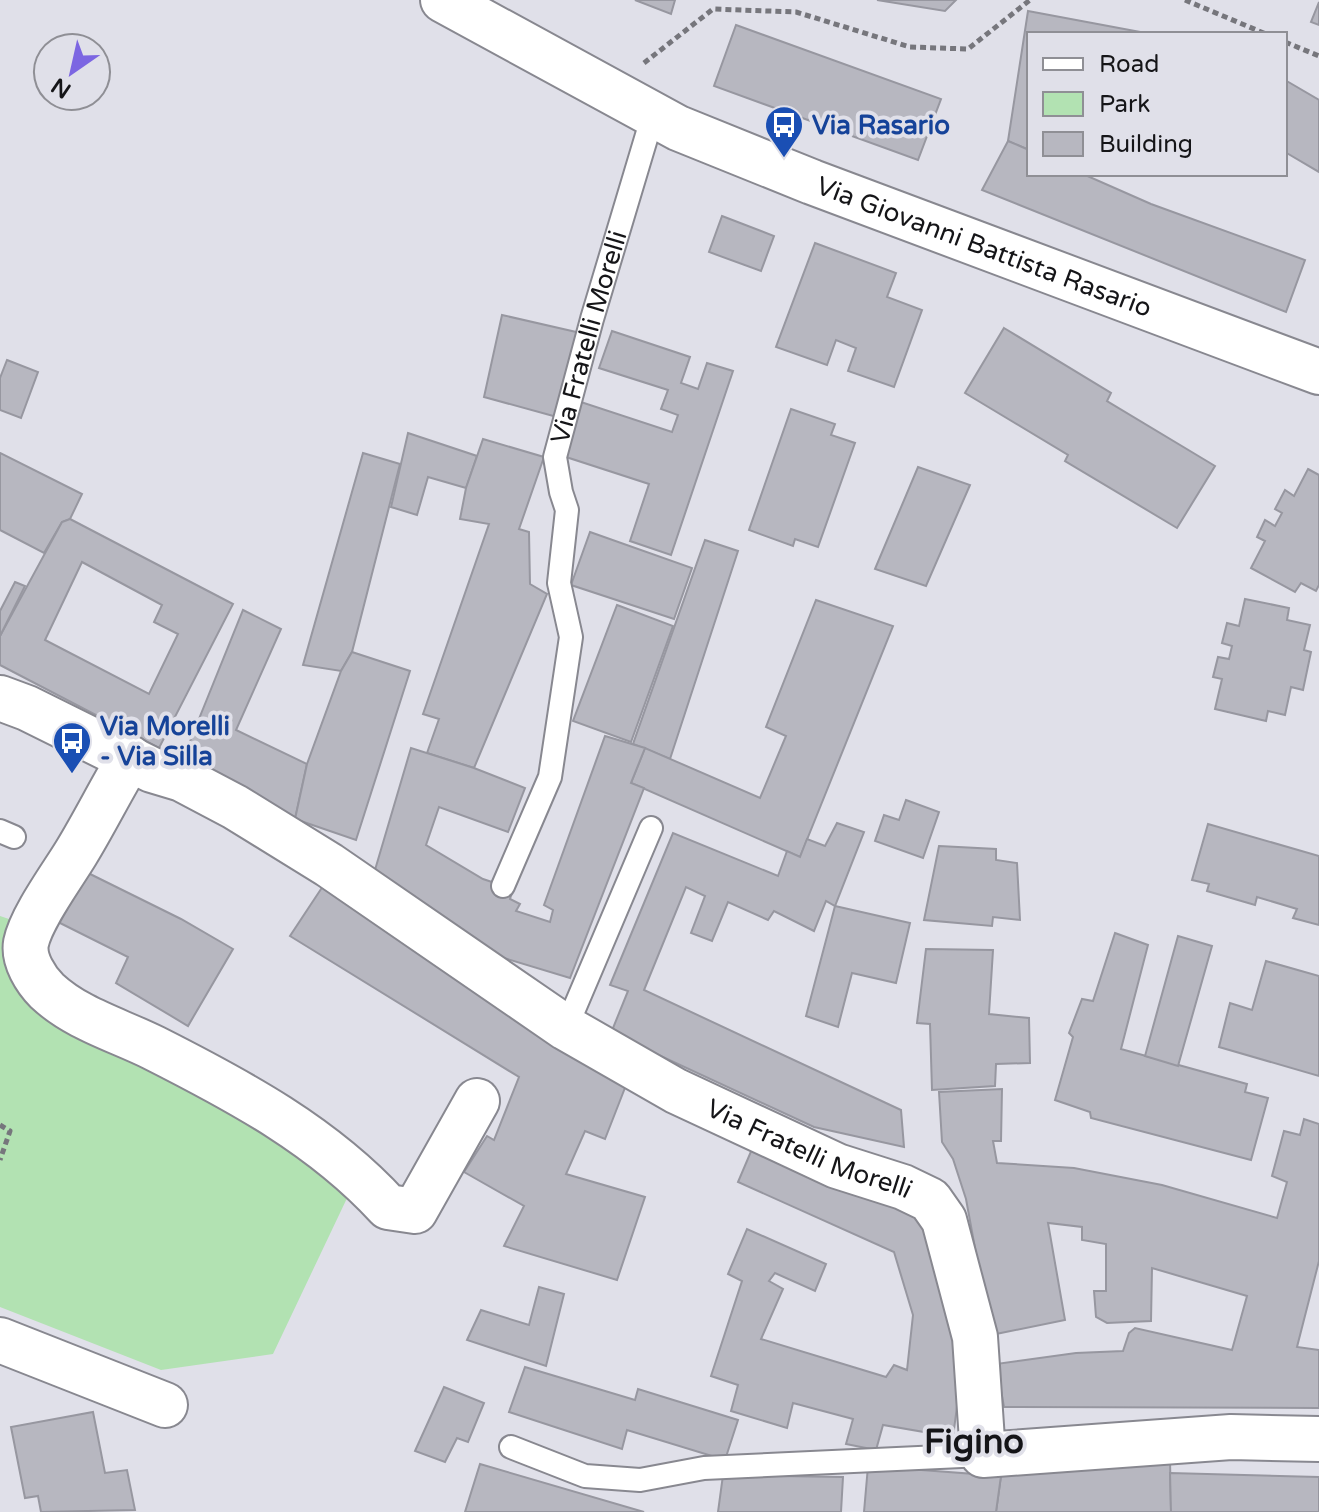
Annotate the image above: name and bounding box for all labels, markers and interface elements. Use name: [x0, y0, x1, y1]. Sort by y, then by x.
north arrow: [32, 32, 112, 112]
legend: [1027, 32, 1287, 176]
text: Road: [1099, 50, 1159, 79]
text: N: [47, 72, 76, 103]
text: Park: [1099, 90, 1150, 119]
bus stop icon: Via Rasario: [763, 104, 805, 159]
place label: Via Rasario: [812, 110, 950, 141]
text: Building: [1099, 130, 1193, 159]
street label: Via Giovanni Battista Rasario: [812, 170, 1156, 323]
street label: Via Fratelli Morelli: [544, 227, 633, 447]
place label: Via Morelli - Via Silla: [100, 711, 230, 772]
bus stop icon: Via Morelli - Via Silla: [51, 720, 93, 775]
street label: Via Fratelli Morelli: [702, 1092, 918, 1205]
district label: Figino: [924, 1422, 1024, 1463]

